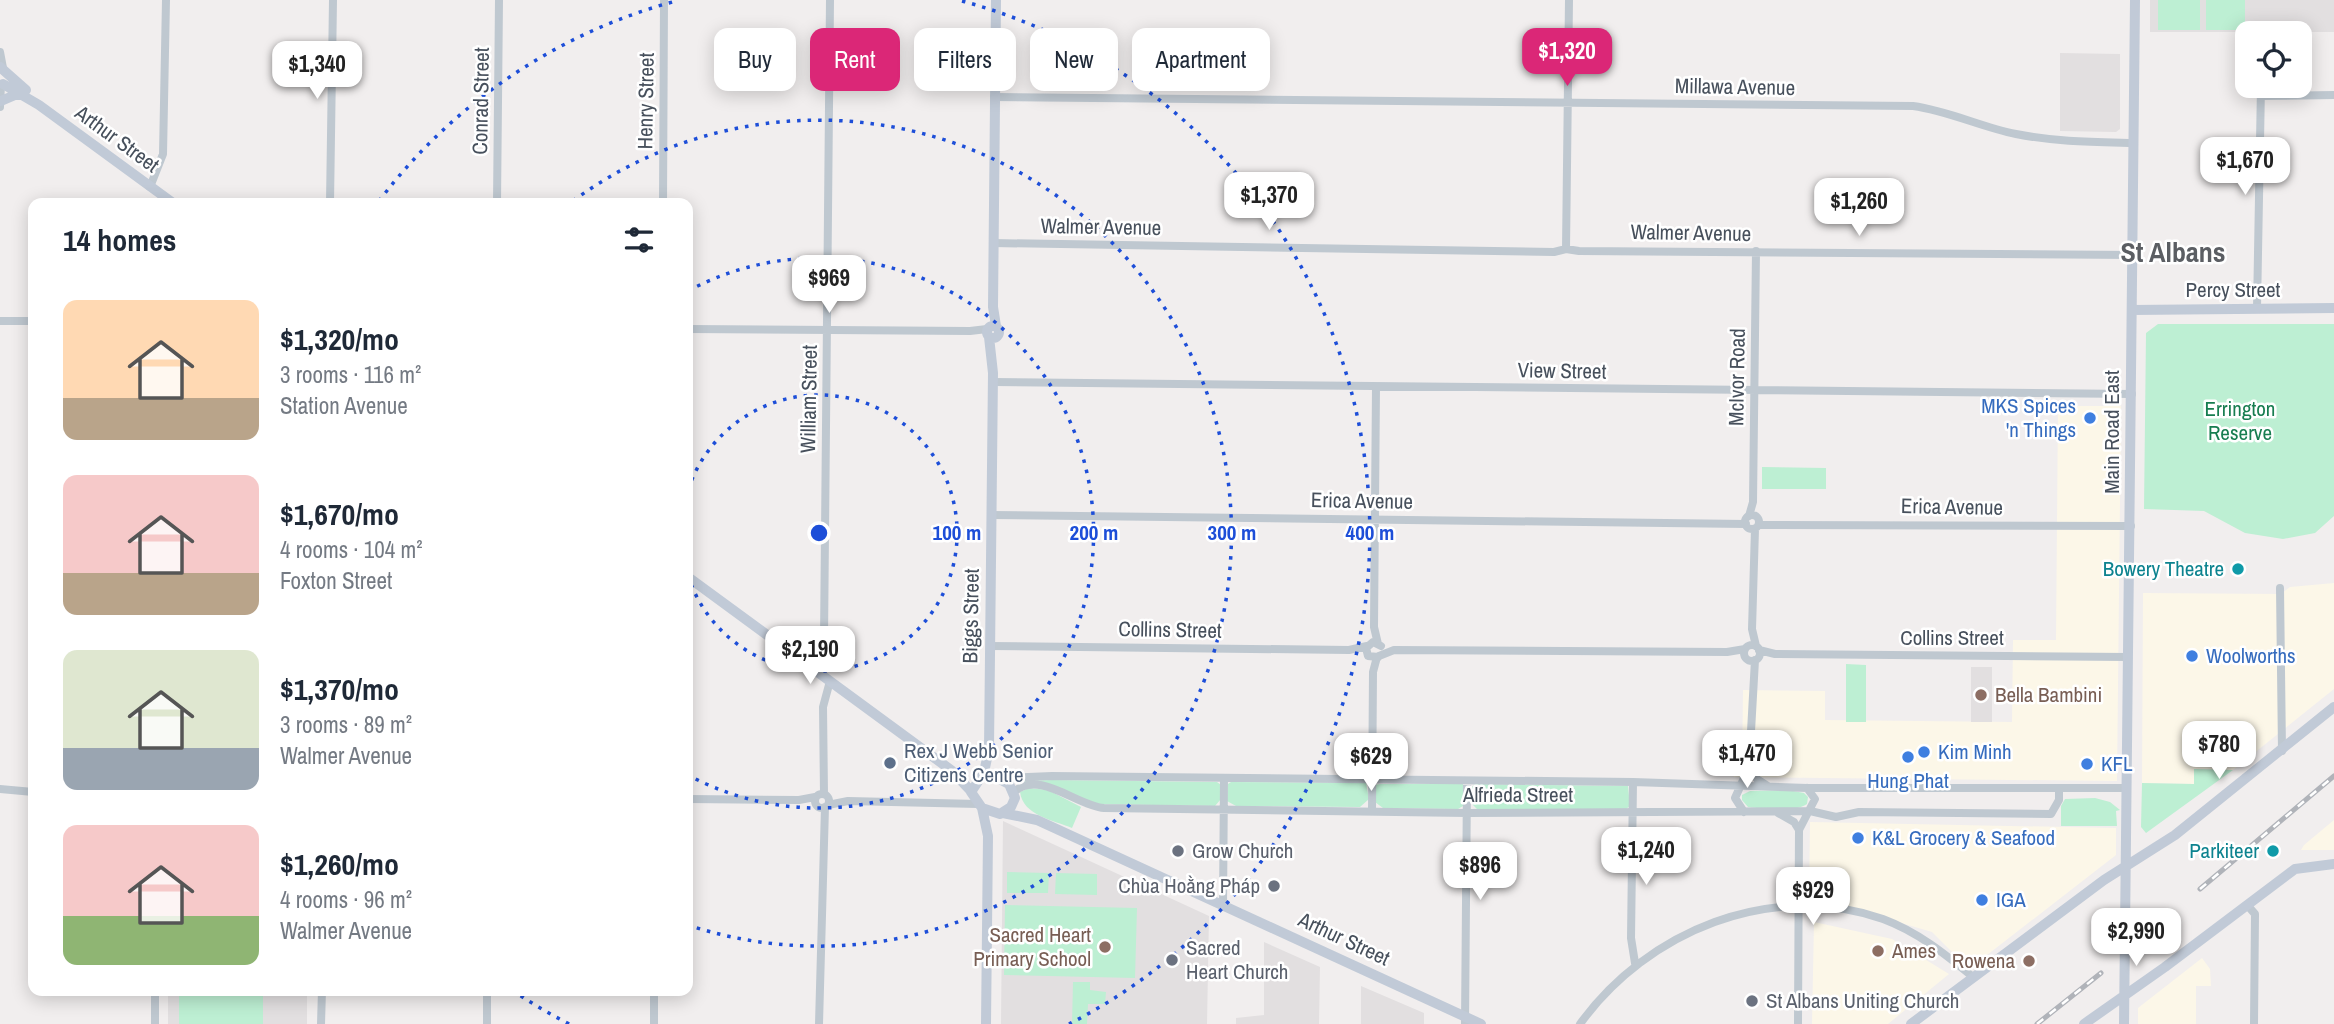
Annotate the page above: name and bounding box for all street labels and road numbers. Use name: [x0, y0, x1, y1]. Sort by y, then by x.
street label: Conrad Street: [465, 47, 496, 155]
street label: Henry Street: [630, 52, 661, 150]
street label: Millawa Avenue: [1675, 71, 1795, 102]
street label: Arthur Street: [68, 98, 165, 179]
street label: Walmer Avenue: [1040, 211, 1162, 242]
street label: Walmer Avenue: [1630, 217, 1752, 248]
street label: Percy Street: [2186, 275, 2281, 304]
street label: McIvor Road: [1721, 328, 1752, 426]
street label: William Street: [793, 344, 824, 453]
street label: View Street: [1517, 355, 1607, 386]
street label: Main Road East: [2097, 370, 2126, 494]
street label: Erica Avenue: [1311, 485, 1413, 516]
street label: Erica Avenue: [1901, 491, 2003, 522]
street label: Biggs Street: [955, 568, 986, 664]
street label: Collins Street: [1118, 614, 1222, 645]
street label: Collins Street: [1900, 623, 2004, 652]
street label: Alfrieda Street: [1462, 780, 1573, 809]
street label: Arthur Street: [1293, 904, 1395, 972]

